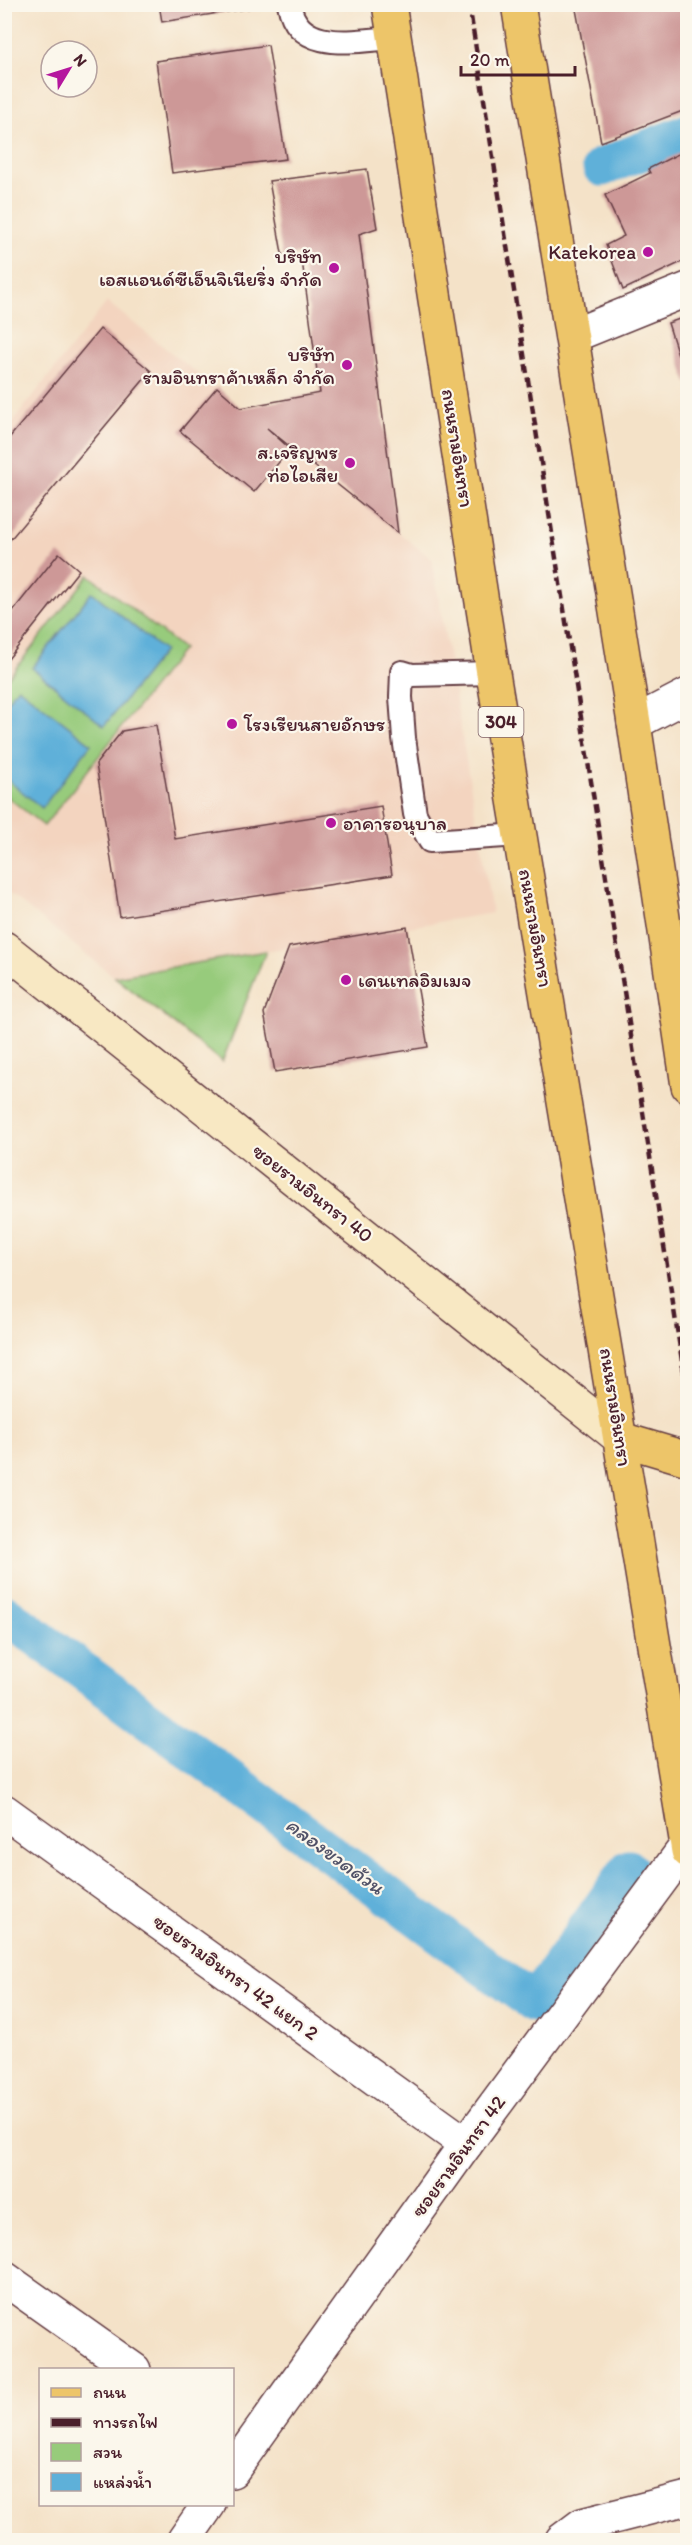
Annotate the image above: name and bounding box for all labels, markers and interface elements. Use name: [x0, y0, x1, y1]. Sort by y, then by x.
north arrow: [39, 39, 99, 99]
scale bar: [461, 39, 575, 77]
text: 20 m: [470, 49, 510, 71]
text: N: [70, 50, 91, 70]
place label: Katekorea: [548, 240, 636, 264]
place label: บริษัท เอสแอนด์ซีเอ็นจิเนียริ่ง จำกัด: [99, 244, 322, 291]
marker: Katekorea: [641, 245, 655, 259]
marker: บริษัท เอสแอนด์ซีเอ็นจิเนียริ่ง จำกัด: [327, 261, 341, 275]
place label: บริษัท รามอินทราค้าเหล็ก จำกัด: [143, 342, 335, 389]
marker: บริษัท รามอินทราค้าเหล็ก จำกัด: [340, 358, 354, 372]
street label: ถนนรามอินทรา: [437, 387, 479, 509]
place label: ส.เจริญพร ท่อไอเสีย: [257, 440, 338, 487]
marker: ส.เจริญพร ท่อไอเสีย: [343, 456, 357, 470]
road number: 304: [478, 707, 524, 737]
place label: โรงเรียนสายอักษร: [243, 712, 385, 736]
marker: โรงเรียนสายอักษร: [225, 717, 239, 731]
place label: อาคารอนุบาล: [343, 811, 447, 836]
marker: อาคารอนุบาล: [324, 816, 338, 830]
street label: ถนนรามอินทรา: [514, 867, 558, 989]
place label: เดนเทลอิมเมจ: [358, 968, 471, 992]
marker: เดนเทลอิมเมจ: [339, 973, 353, 987]
street label: ซอยรามอินทรา 40: [248, 1139, 378, 1247]
street label: ถนนรามอินทรา: [595, 1346, 637, 1468]
water label: คลองขวดด้วน: [281, 1812, 390, 1900]
street label: ซอยรามอินทรา 42 แยก 2: [149, 1909, 324, 2045]
street label: ซอยรามอินทรา 42: [406, 2090, 510, 2221]
legend: [39, 2368, 234, 2506]
text: ถนน: [93, 2381, 127, 2403]
text: ทางรถไฟ: [93, 2411, 158, 2433]
text: สวน: [93, 2441, 123, 2463]
text: แหล่งน้ำ: [93, 2470, 152, 2493]

